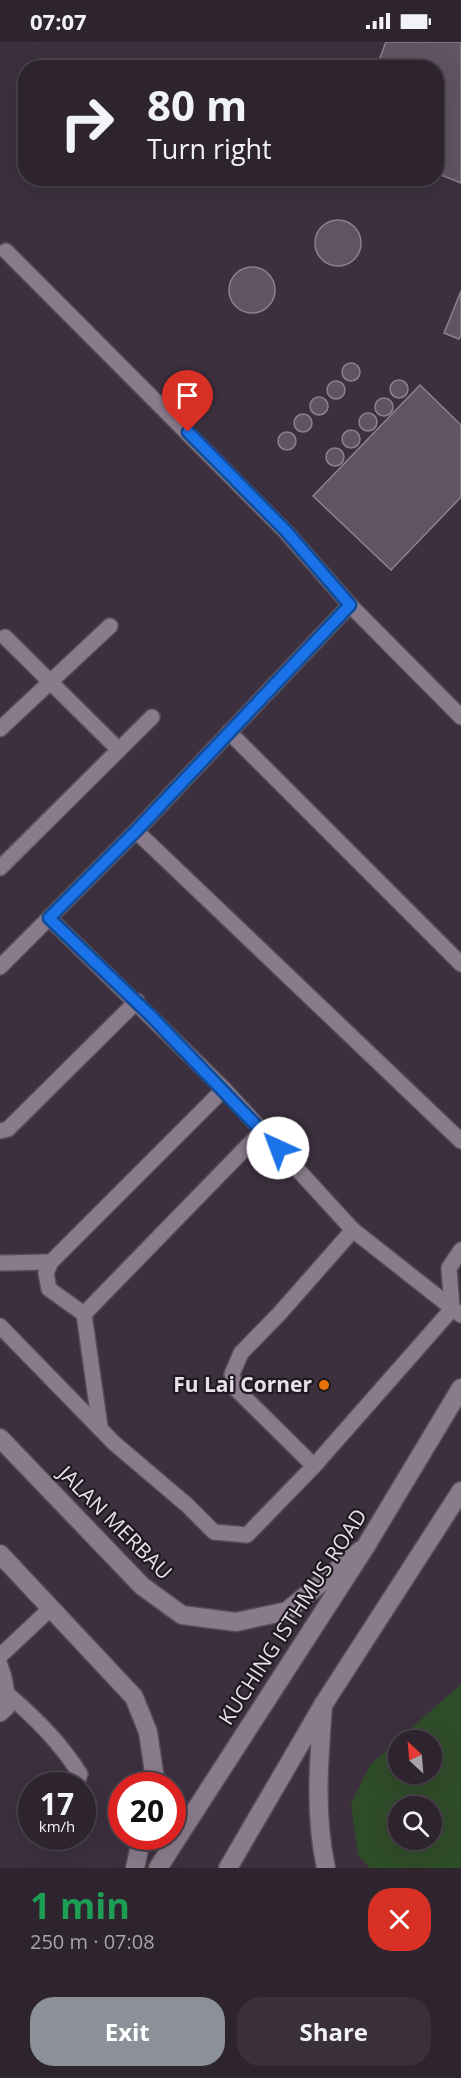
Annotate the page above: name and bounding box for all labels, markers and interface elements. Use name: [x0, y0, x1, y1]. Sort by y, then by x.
text: 07:07: [30, 6, 87, 36]
text: 80 m: [147, 76, 247, 133]
icon: right: [48, 84, 126, 162]
text: Turn right: [147, 130, 272, 167]
pin: [162, 370, 213, 432]
icon: arrive: [171, 379, 204, 412]
position arrow: [246, 1116, 310, 1180]
place label: Fu Lai Corner: [173, 1370, 312, 1398]
marker: Fu Lai Corner: [317, 1378, 331, 1392]
street label: JALAN MERBAU: [51, 1458, 179, 1585]
street label: KUCHING ISTHMUS ROAD: [212, 1503, 373, 1730]
north arrow: [388, 1730, 442, 1784]
map controls: [388, 1730, 442, 1850]
speed limit sign: 20: [108, 1772, 186, 1850]
text: 17: [40, 1783, 74, 1824]
button: search: [388, 1796, 442, 1850]
text: km/h: [39, 1816, 75, 1836]
text: 1 min: [30, 1881, 130, 1930]
button: close: [368, 1888, 431, 1951]
text: 250 m · 07:08: [30, 1928, 155, 1955]
button: Exit: [30, 1997, 225, 2066]
button: Share: [237, 1997, 431, 2066]

